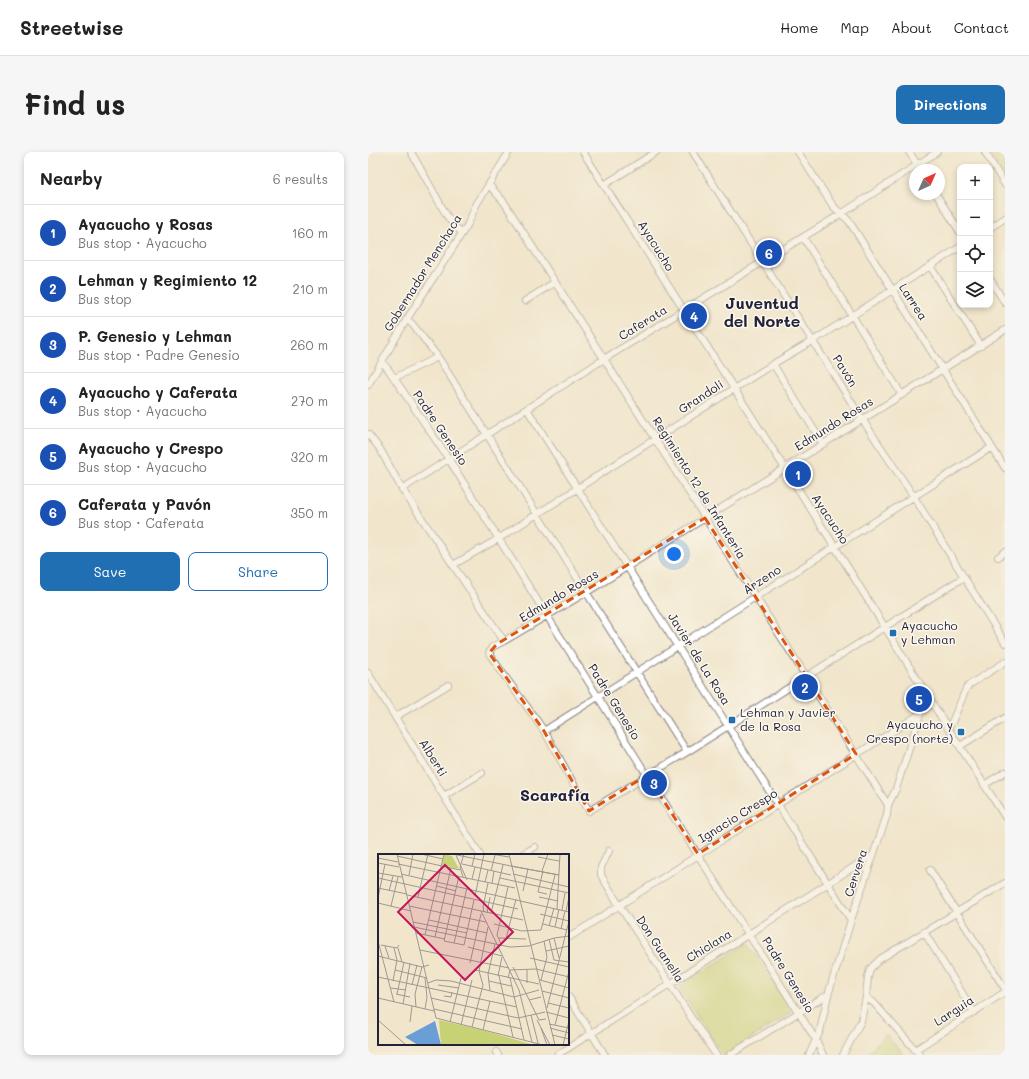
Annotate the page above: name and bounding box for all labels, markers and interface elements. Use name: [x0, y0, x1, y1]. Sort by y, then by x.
text: Streetwise: [20, 15, 123, 40]
text: Home: [780, 18, 818, 37]
text: Map: [840, 18, 869, 37]
text: About: [891, 18, 932, 37]
text: Contact: [954, 18, 1009, 37]
button: Directions: [896, 85, 1005, 124]
text: Find us: [24, 86, 125, 122]
north arrow: [909, 164, 945, 200]
map controls: [957, 164, 993, 308]
button: +: [957, 164, 993, 200]
text: Nearby: [40, 167, 102, 189]
text: 6 results: [273, 170, 328, 187]
button: −: [957, 200, 993, 236]
street label: Gobernador Menchaca: [380, 211, 465, 334]
text: Ayacucho y Rosas: [78, 214, 213, 234]
street label: Ayacucho: [635, 217, 679, 274]
text: 1: [50, 224, 56, 241]
text: 160 m: [292, 224, 328, 241]
text: Bus stop · Ayacucho: [78, 234, 207, 251]
button: locate: [957, 236, 993, 272]
pin: 6: [756, 238, 782, 268]
text: Lehman y Regimiento 12: [78, 270, 257, 290]
button: layers: [957, 272, 993, 308]
text: 2: [49, 280, 57, 297]
text: 210 m: [292, 280, 328, 297]
street label: Larrea: [896, 280, 932, 323]
text: Bus stop: [78, 290, 131, 307]
district label: Juventud del Norte: [724, 292, 800, 331]
street label: Caferata: [615, 301, 670, 343]
pin: 4: [681, 301, 707, 331]
text: P. Genesio y Lehman: [78, 326, 232, 346]
text: 3: [49, 336, 57, 353]
text: 260 m: [290, 336, 328, 353]
text: Bus stop · Padre Genesio: [78, 346, 239, 363]
street label: Pavón: [830, 351, 862, 390]
street label: Grandoli: [675, 376, 726, 417]
text: Ayacucho y Caferata: [78, 382, 238, 402]
street label: Padre Genesio: [410, 387, 472, 468]
text: 4: [49, 392, 57, 409]
text: 270 m: [291, 392, 328, 409]
street label: Edmundo Rosas: [791, 392, 876, 454]
text: Bus stop · Ayacucho: [78, 402, 207, 419]
street label: Regimiento 12 de Infantería: [649, 413, 750, 562]
text: Ayacucho y Crespo: [78, 438, 223, 458]
text: 5: [49, 448, 57, 465]
text: 320 m: [291, 448, 328, 465]
text: Bus stop · Ayacucho: [78, 458, 207, 475]
pin: 1: [785, 459, 811, 489]
street label: Ayacucho: [809, 490, 853, 547]
text: Caferata y Pavón: [78, 494, 211, 514]
text: 6: [49, 504, 57, 521]
text: 350 m: [290, 504, 328, 521]
text: Bus stop · Caferata: [78, 514, 204, 531]
your location: [664, 544, 684, 564]
button: Save: [40, 552, 180, 591]
button: Share: [188, 552, 328, 591]
street label: Arzeno: [739, 561, 784, 597]
street label: Edmundo Rosas: [516, 565, 601, 625]
street label: Javier de La Rosa: [665, 609, 735, 708]
place label: Ayacucho y Lehman: [901, 617, 958, 647]
marker: Ayacucho y Lehman: [888, 628, 898, 638]
street label: Padre Genesio: [585, 660, 645, 742]
pin: 2: [792, 672, 818, 702]
pin: 5: [906, 684, 932, 714]
place label: Lehman y Javier de la Rosa: [740, 704, 836, 734]
marker: Lehman y Javier de la Rosa: [727, 715, 737, 725]
place label: Ayacucho y Crespo (norte): [866, 716, 953, 746]
marker: Ayacucho y Crespo (norte): [956, 727, 966, 737]
street label: Alberti: [416, 736, 452, 779]
pin: 3: [641, 768, 667, 798]
district label: Scarafía: [520, 784, 590, 805]
street label: Ignacio Crespo: [695, 784, 780, 846]
street label: Cervera: [840, 847, 870, 899]
inset map: [378, 854, 569, 1045]
street label: Don Guanella: [633, 912, 688, 985]
street label: Chiclana: [683, 925, 734, 965]
street label: Padre Genesio: [759, 933, 819, 1015]
street label: Larguia: [930, 991, 976, 1029]

